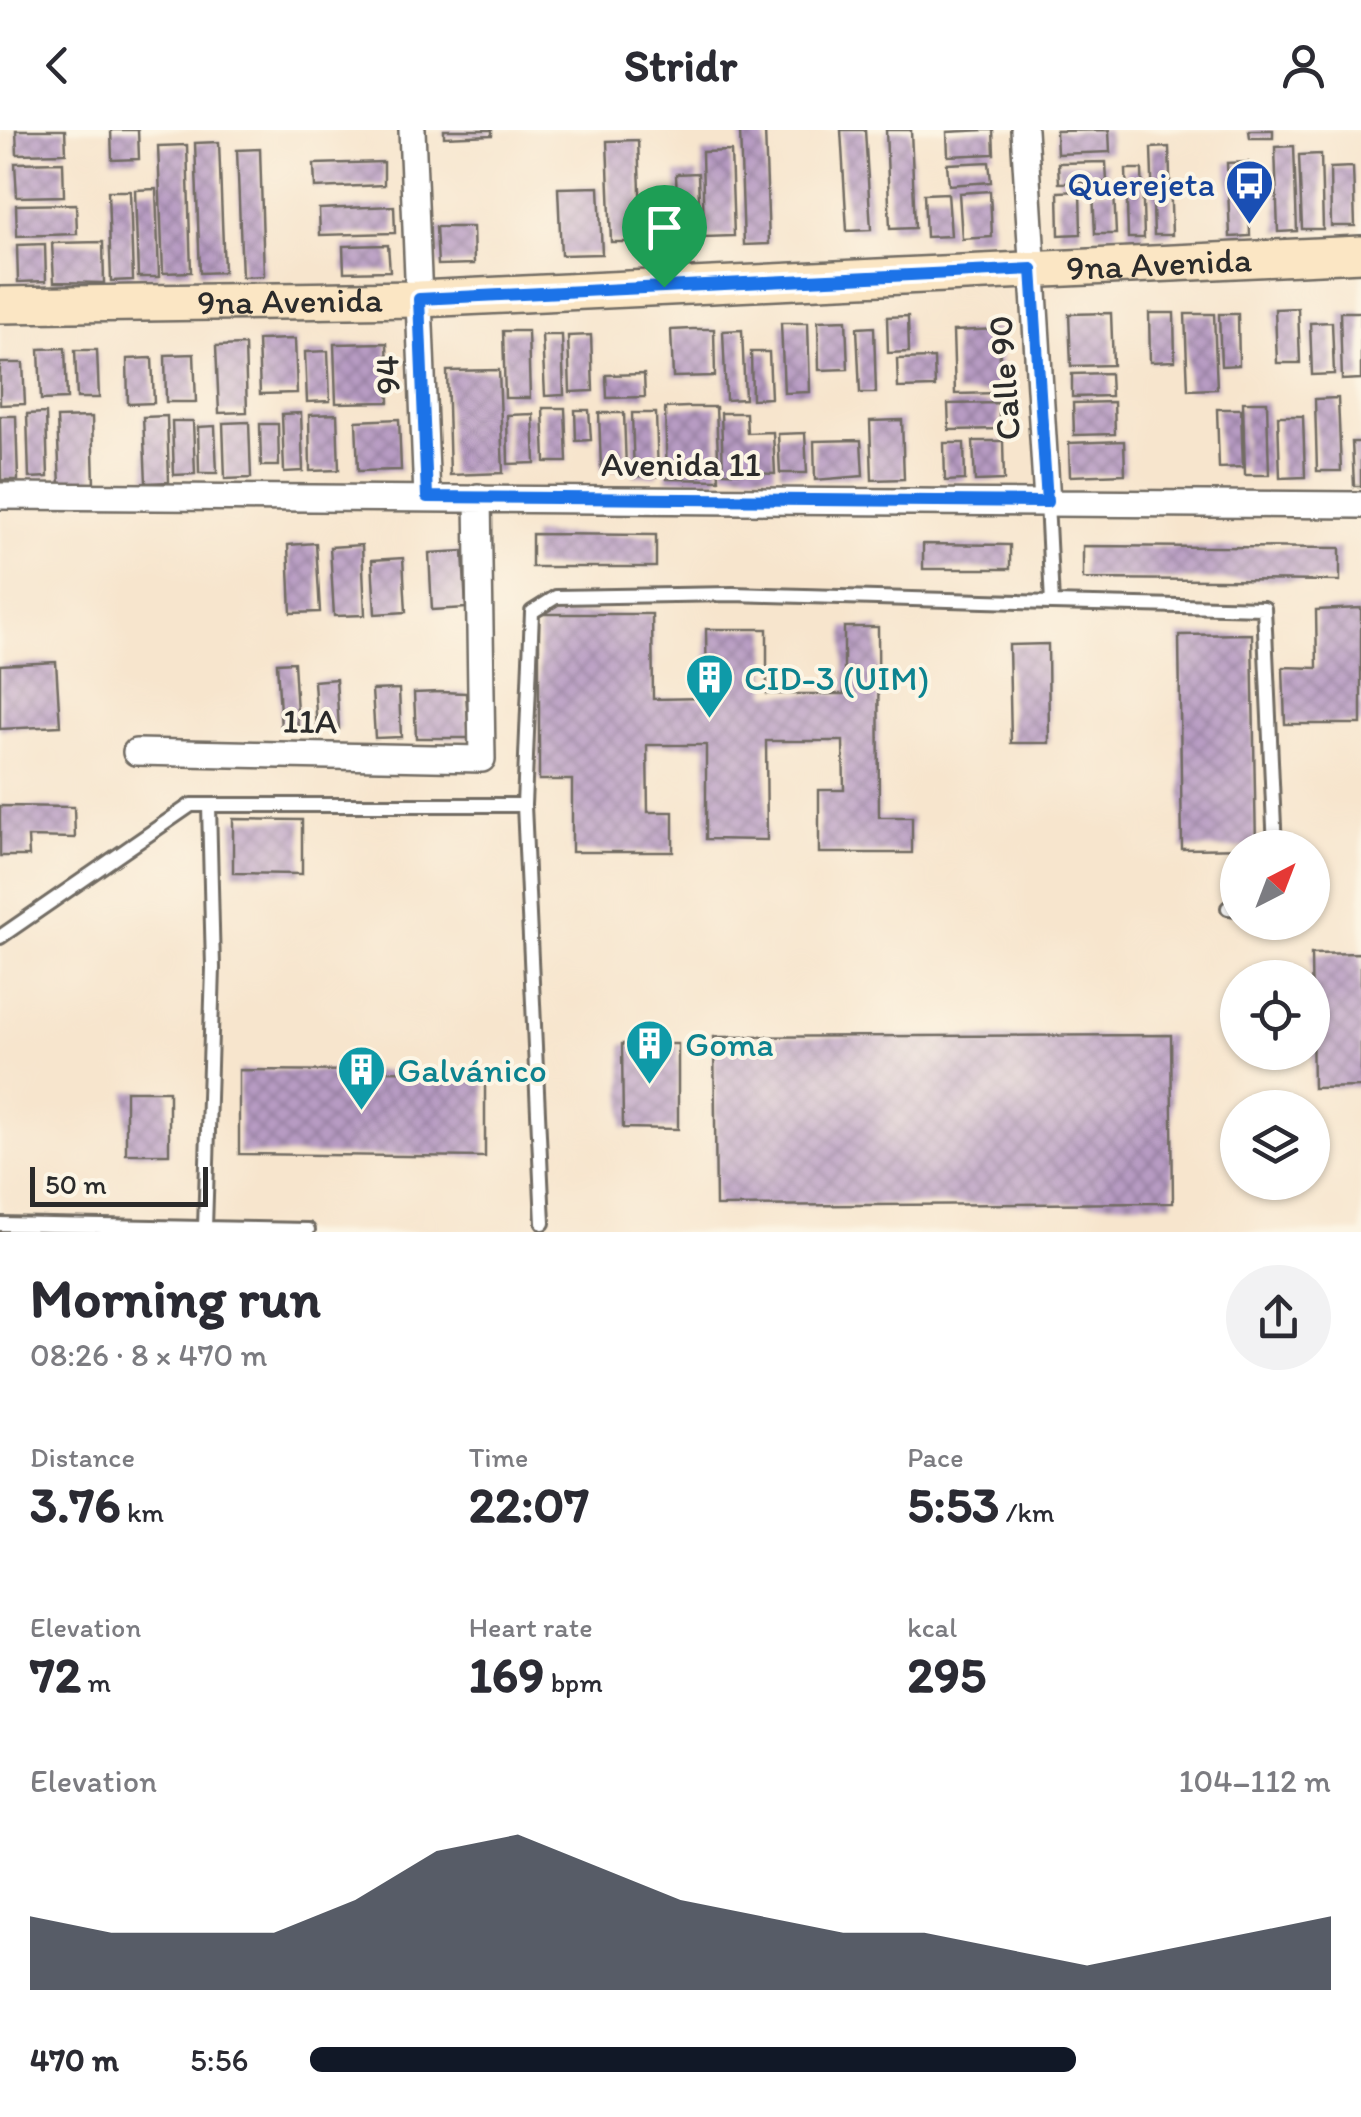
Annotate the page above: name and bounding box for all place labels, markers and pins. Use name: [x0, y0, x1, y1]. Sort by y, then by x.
bus stop icon: Querejeta: [1224, 158, 1276, 226]
place label: Querejeta: [1067, 163, 1215, 205]
pin: [622, 185, 707, 288]
building icon: CID-3 (UIM): [683, 652, 735, 720]
place label: CID-3 (UIM): [744, 657, 929, 699]
building icon: Goma: [624, 1018, 676, 1086]
place label: Goma: [685, 1023, 774, 1065]
building icon: Galvánico: [336, 1044, 388, 1112]
place label: Galvánico: [397, 1049, 547, 1091]

